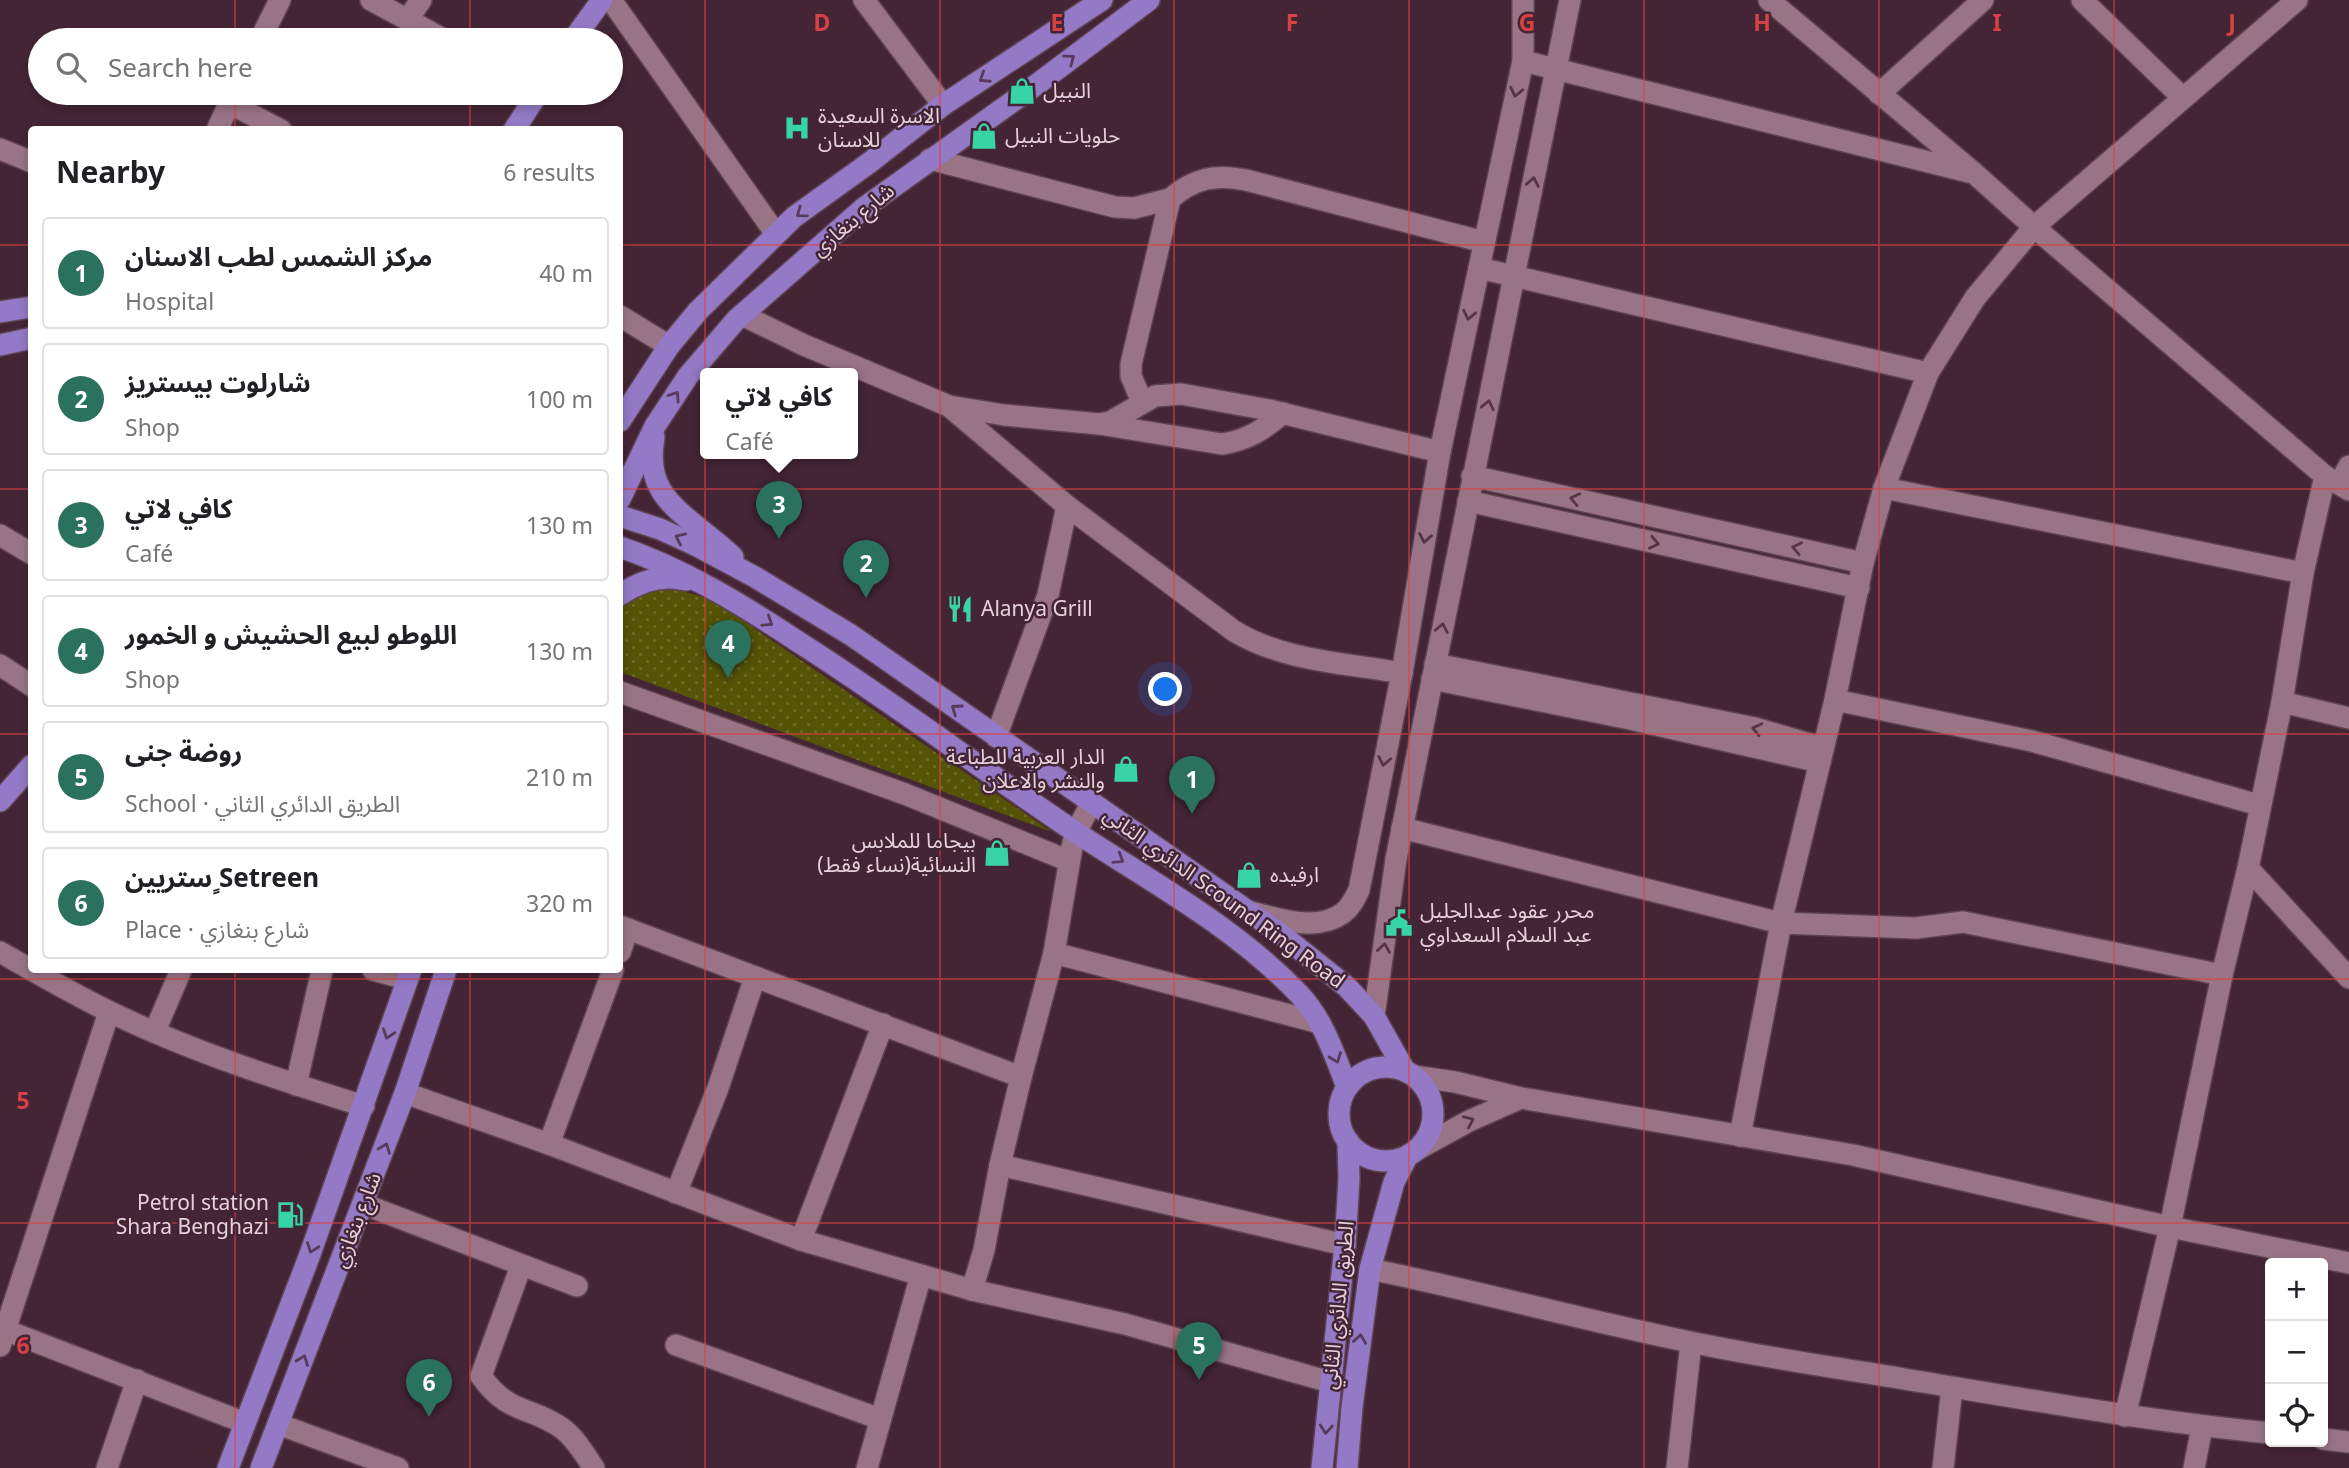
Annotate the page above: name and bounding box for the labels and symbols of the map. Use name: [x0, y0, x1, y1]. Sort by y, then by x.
text: D: [814, 6, 830, 38]
text: E: [1051, 6, 1063, 38]
text: F: [1286, 6, 1298, 38]
text: G: [1519, 6, 1535, 38]
text: H: [1753, 6, 1771, 38]
text: I: [1993, 6, 2002, 38]
text: J: [2226, 6, 2236, 38]
one-way arrow: [1062, 55, 1075, 67]
one-way arrow: [978, 70, 991, 83]
shop icon: النبيل: [1007, 76, 1037, 106]
place label: النبيل: [1043, 76, 1091, 104]
one-way arrow: [1510, 86, 1525, 98]
place label: الاسرة السعيدة للاسنان: [818, 101, 940, 153]
hospital icon: الاسرة السعيدة للاسنان: [782, 113, 812, 143]
shop icon: حلويات النبيل: [969, 121, 999, 151]
place label: حلويات النبيل: [1005, 121, 1120, 149]
street label: شارع بنغازي: [805, 176, 901, 264]
one-way arrow: [1525, 176, 1540, 188]
one-way arrow: [796, 204, 808, 217]
one-way arrow: [1463, 309, 1478, 321]
one-way arrow: [667, 390, 680, 403]
one-way arrow: [1479, 399, 1494, 411]
pin: 3: [756, 481, 802, 539]
one-way arrow: [1569, 493, 1581, 507]
one-way arrow: [674, 532, 687, 546]
one-way arrow: [1418, 532, 1433, 544]
one-way arrow: [1648, 534, 1660, 549]
pin: 2: [843, 540, 889, 598]
one-way arrow: [1791, 542, 1803, 556]
restaurant icon: Alanya Grill: [945, 594, 975, 624]
place label: Alanya Grill: [981, 594, 1093, 622]
one-way arrow: [760, 613, 773, 626]
pin: 4: [705, 620, 751, 678]
one-way arrow: [1434, 622, 1449, 634]
your location: [1148, 672, 1182, 706]
one-way arrow: [951, 705, 964, 717]
one-way arrow: [1751, 723, 1763, 738]
place label: الدار العربية للطباعة والنشر والاعلان: [946, 742, 1105, 794]
shop icon: الدار العربية للطباعة والنشر والاعلان: [1111, 754, 1141, 784]
pin: 1: [1169, 756, 1215, 814]
one-way arrow: [1377, 756, 1392, 767]
street label: الدائري الثاني Scound Ring Road: [1097, 800, 1351, 997]
place label: بيجاما للملابس النسائية(نساء فقط): [817, 826, 976, 878]
shop icon: بيجاما للملابس النسائية(نساء فقط): [982, 838, 1012, 868]
one-way arrow: [1111, 850, 1124, 863]
shop icon: ارفيده: [1234, 860, 1264, 890]
place label: ارفيده: [1270, 860, 1319, 888]
place label: محرر عقود عبدالجليل عبد السلام السعداوي: [1420, 896, 1594, 951]
public building icon: محرر عقود عبدالجليل عبد السلام السعداوي: [1384, 908, 1414, 938]
one-way arrow: [1376, 942, 1391, 954]
one-way arrow: [382, 1027, 396, 1040]
one-way arrow: [1328, 1052, 1342, 1064]
text: 5: [16, 1084, 30, 1116]
one-way arrow: [1462, 1116, 1474, 1130]
one-way arrow: [376, 1142, 390, 1154]
street label: شارع بنغازي: [325, 1168, 390, 1272]
place label: Petrol station Shara Benghazi: [116, 1188, 269, 1240]
fuel station icon: Petrol station Shara Benghazi: [275, 1200, 305, 1230]
street label: الطريق الدائري الثاني: [1314, 1219, 1363, 1391]
one-way arrow: [306, 1242, 320, 1254]
pin: 5: [1176, 1322, 1222, 1380]
text: 6: [16, 1329, 30, 1361]
one-way arrow: [1353, 1333, 1368, 1345]
one-way arrow: [294, 1354, 308, 1366]
pin: 6: [406, 1359, 452, 1417]
one-way arrow: [1319, 1424, 1334, 1435]

